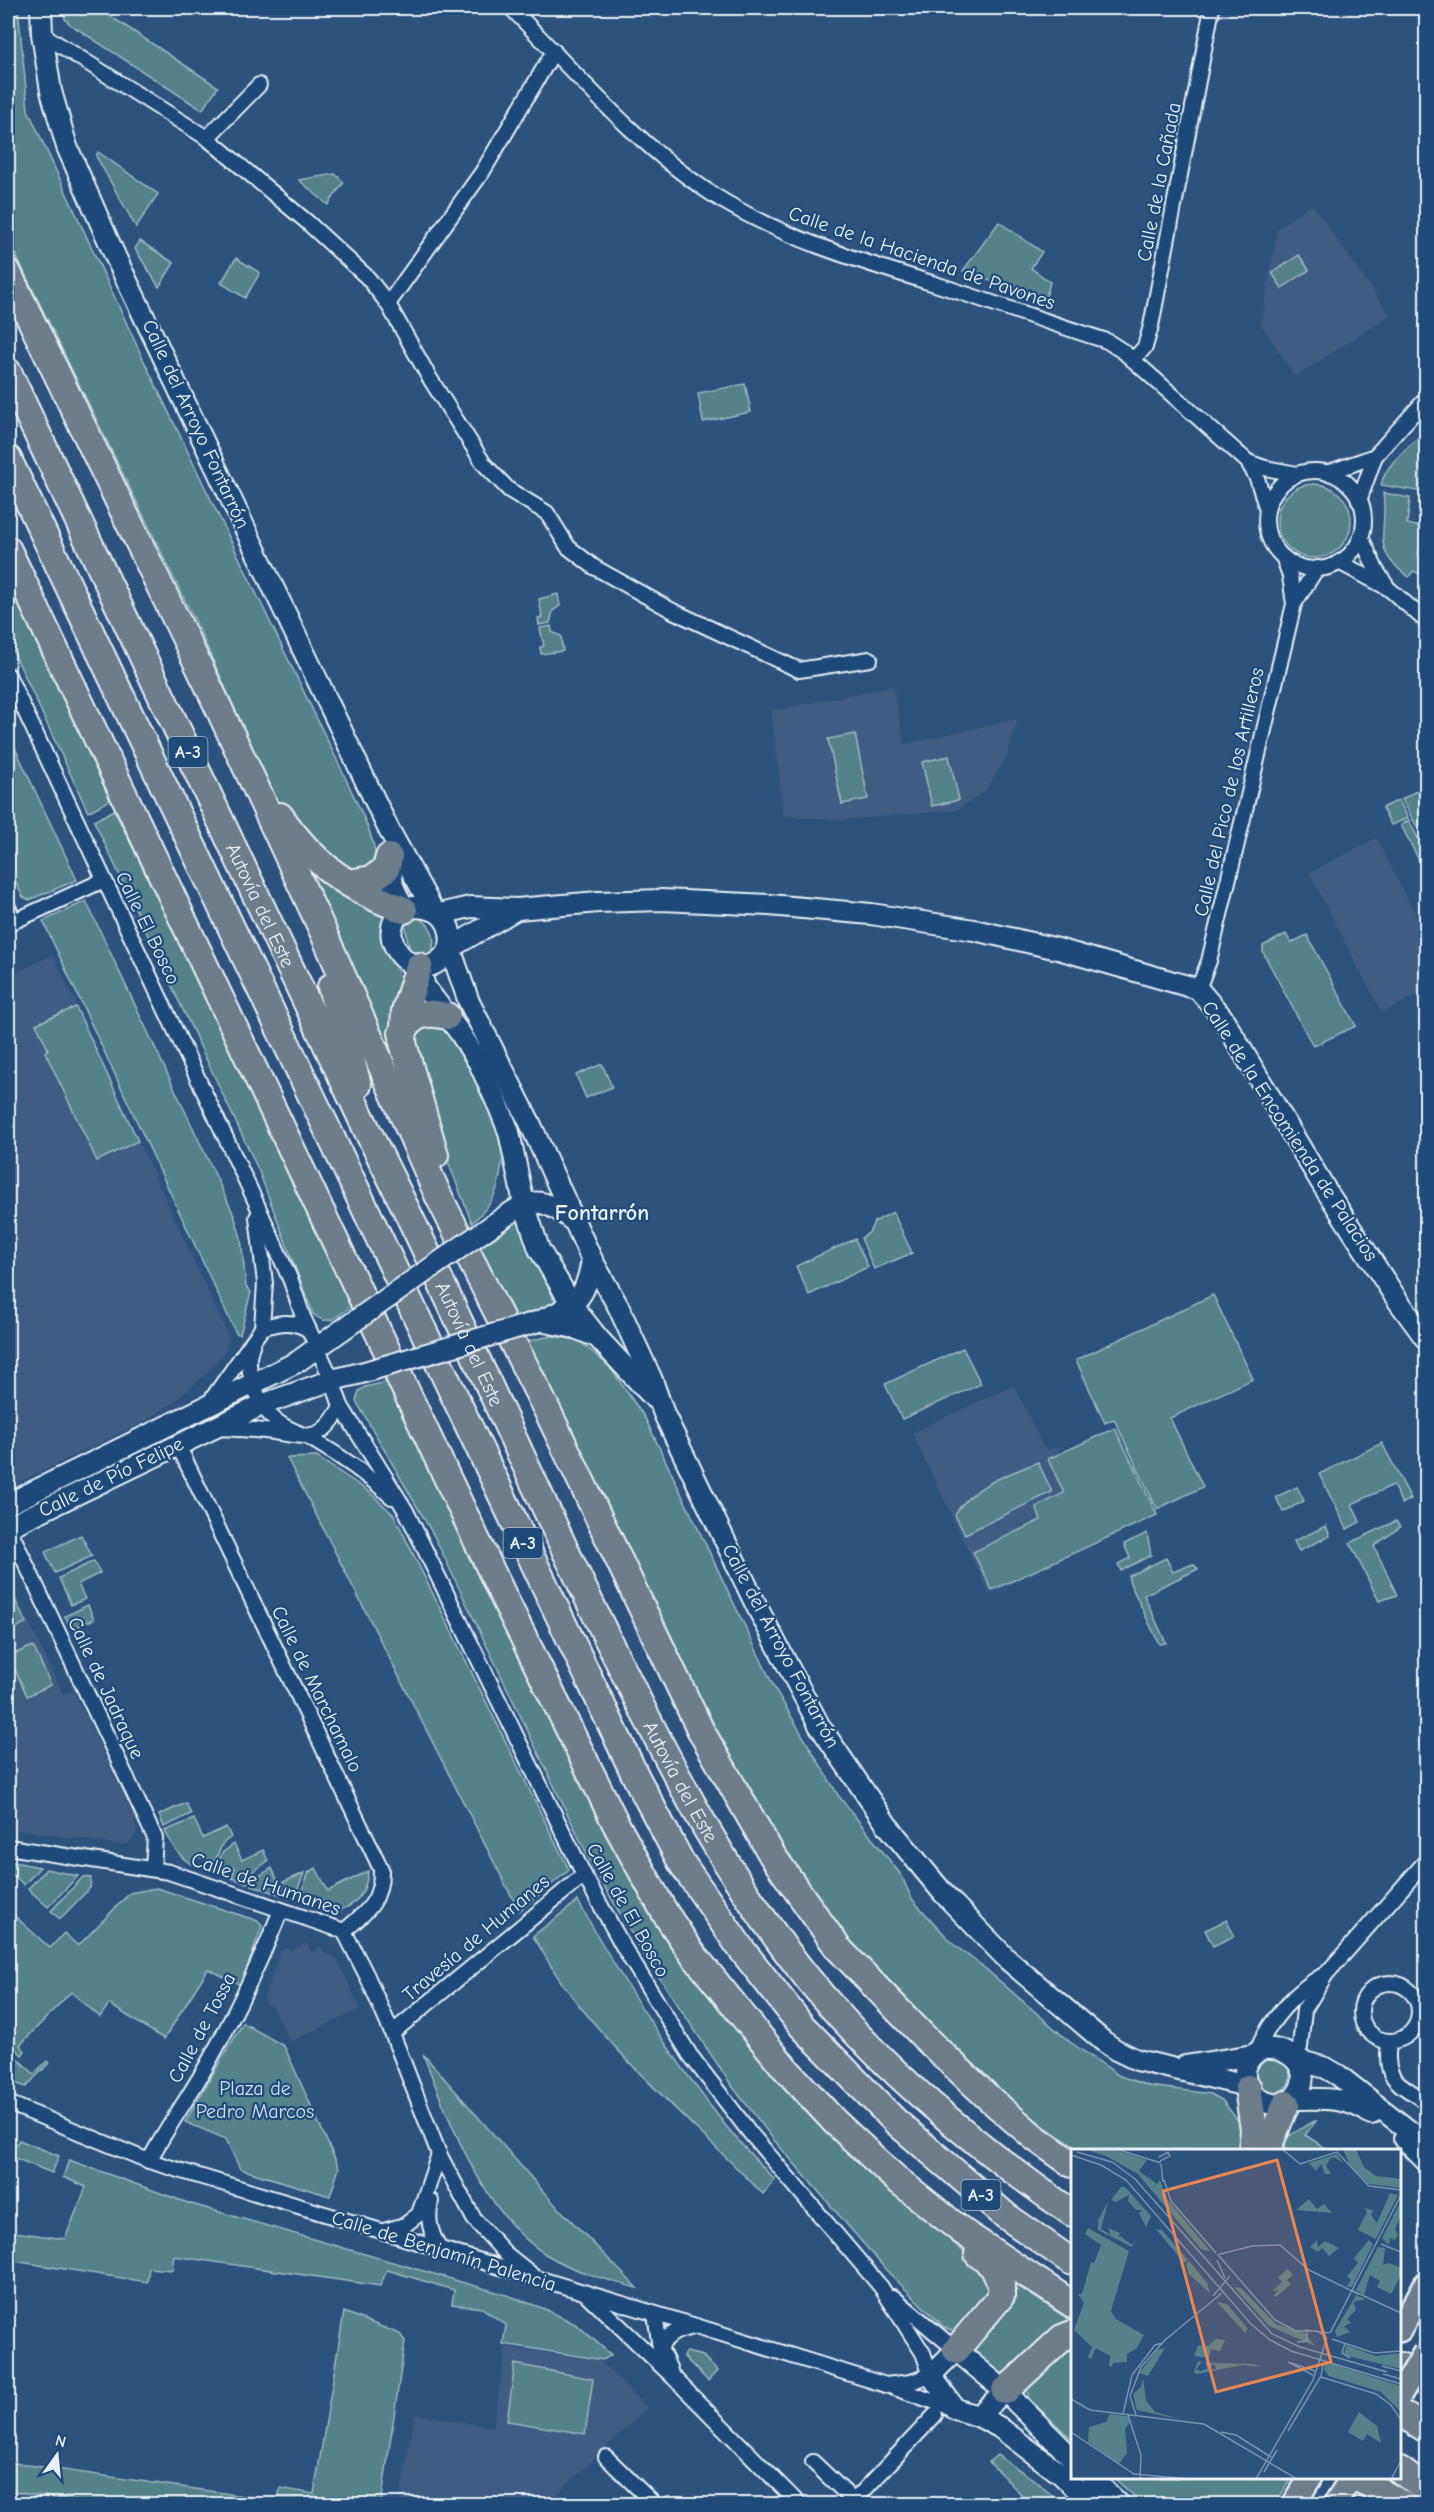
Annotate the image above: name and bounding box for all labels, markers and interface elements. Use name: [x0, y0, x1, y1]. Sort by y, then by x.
street label: Calle de la Cañada: [1132, 100, 1186, 264]
street label: Calle de la Hacienda de Pavones: [786, 201, 1058, 315]
street label: Calle del Arroyo Fontarrón: [137, 316, 255, 532]
street label: Calle del Pico de los Artilleros: [1189, 665, 1269, 919]
road number: A-3: [168, 737, 207, 767]
street label: Autovía del Este: [221, 839, 300, 971]
street label: Calle El Bosco: [111, 868, 185, 988]
street label: Calle de la Encomienda de Palacios: [1197, 997, 1383, 1265]
district label: Fontarrón: [555, 1200, 649, 1226]
street label: Autovía del Este: [431, 1278, 508, 1410]
street label: Calle de Pío Felipe: [35, 1432, 187, 1522]
road number: A-3: [504, 1528, 542, 1558]
street label: Calle del Arroyo Fontarrón: [717, 1540, 845, 1752]
street label: Calle de Marchamalo: [267, 1602, 367, 1776]
street label: Calle de Jadraque: [63, 1613, 149, 1763]
street label: Autovía del Este: [639, 1717, 723, 1846]
street label: Calle de El Bosco: [582, 1839, 674, 1981]
street label: Calle de Humanes: [188, 1848, 344, 1920]
street label: Travesía de Humanes: [398, 1870, 554, 2006]
street label: Calle de Tossa: [163, 1969, 241, 2087]
park label: Plaza de Pedro Marcos: [196, 2077, 314, 2123]
inset map: [1071, 2149, 1401, 2479]
road number: A-3: [962, 2180, 1000, 2210]
street label: Calle de Benjamín Palencia: [329, 2206, 559, 2296]
north arrow: [27, 2425, 87, 2485]
text: N: [53, 2431, 68, 2452]

